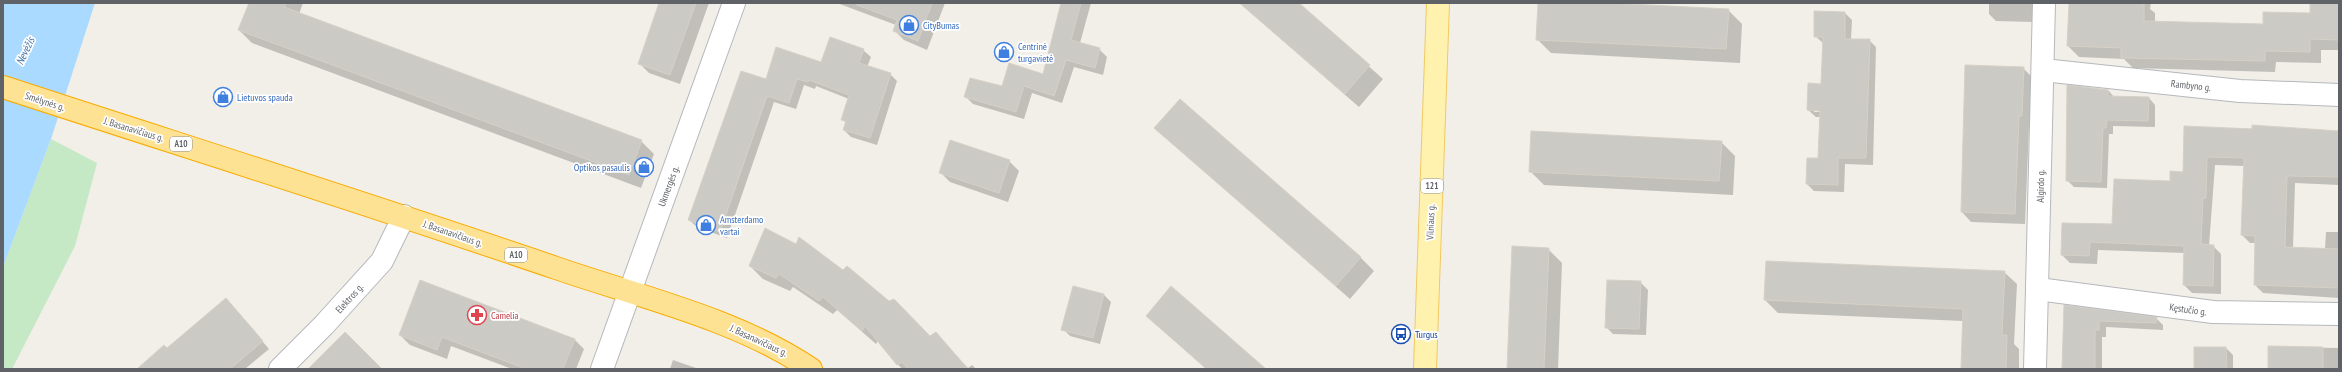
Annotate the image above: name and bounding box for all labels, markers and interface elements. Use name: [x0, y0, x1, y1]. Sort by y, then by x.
shop icon: CityBumas: [898, 14, 920, 36]
place label: CityBumas: [923, 19, 960, 32]
water label: Nevėžis: [13, 34, 38, 67]
place label: Centrinė turgavietė: [1018, 40, 1053, 65]
shop icon: Centrinė turgavietė: [993, 41, 1015, 63]
street label: Rambyno g.: [2170, 77, 2212, 94]
shop icon: Lietuvos spauda: [212, 86, 234, 108]
street label: Smėlynės g.: [23, 89, 67, 114]
place label: Lietuvos spauda: [237, 91, 293, 104]
street label: J. Basanavičiaus g.: [101, 114, 166, 145]
road number: A10: [170, 137, 192, 151]
shop icon: Optikos pasaulis: [633, 156, 655, 178]
place label: Optikos pasaulis: [574, 161, 631, 174]
street label: Ukmergės g.: [655, 164, 682, 208]
street label: Algirdo g.: [2034, 169, 2047, 203]
road number: 121: [1421, 179, 1443, 193]
street label: Vilniaus g.: [1423, 204, 1438, 241]
place label: Amsterdamo vartai: [720, 213, 763, 238]
shop icon: Amsterdamo vartai: [695, 214, 717, 236]
street label: J. Basanavičiaus g.: [421, 217, 484, 250]
road number: A10: [505, 248, 527, 262]
street label: Elektros g.: [332, 280, 366, 316]
street label: Kęstučio g.: [2169, 300, 2208, 319]
pharmacy icon: Camelia: [466, 304, 488, 326]
place label: Camelia: [491, 309, 519, 322]
street label: J. Basanavičiaus g.: [727, 321, 790, 360]
bus stop icon: Turgus: [1390, 323, 1412, 345]
place label: Turgus: [1415, 328, 1438, 341]

